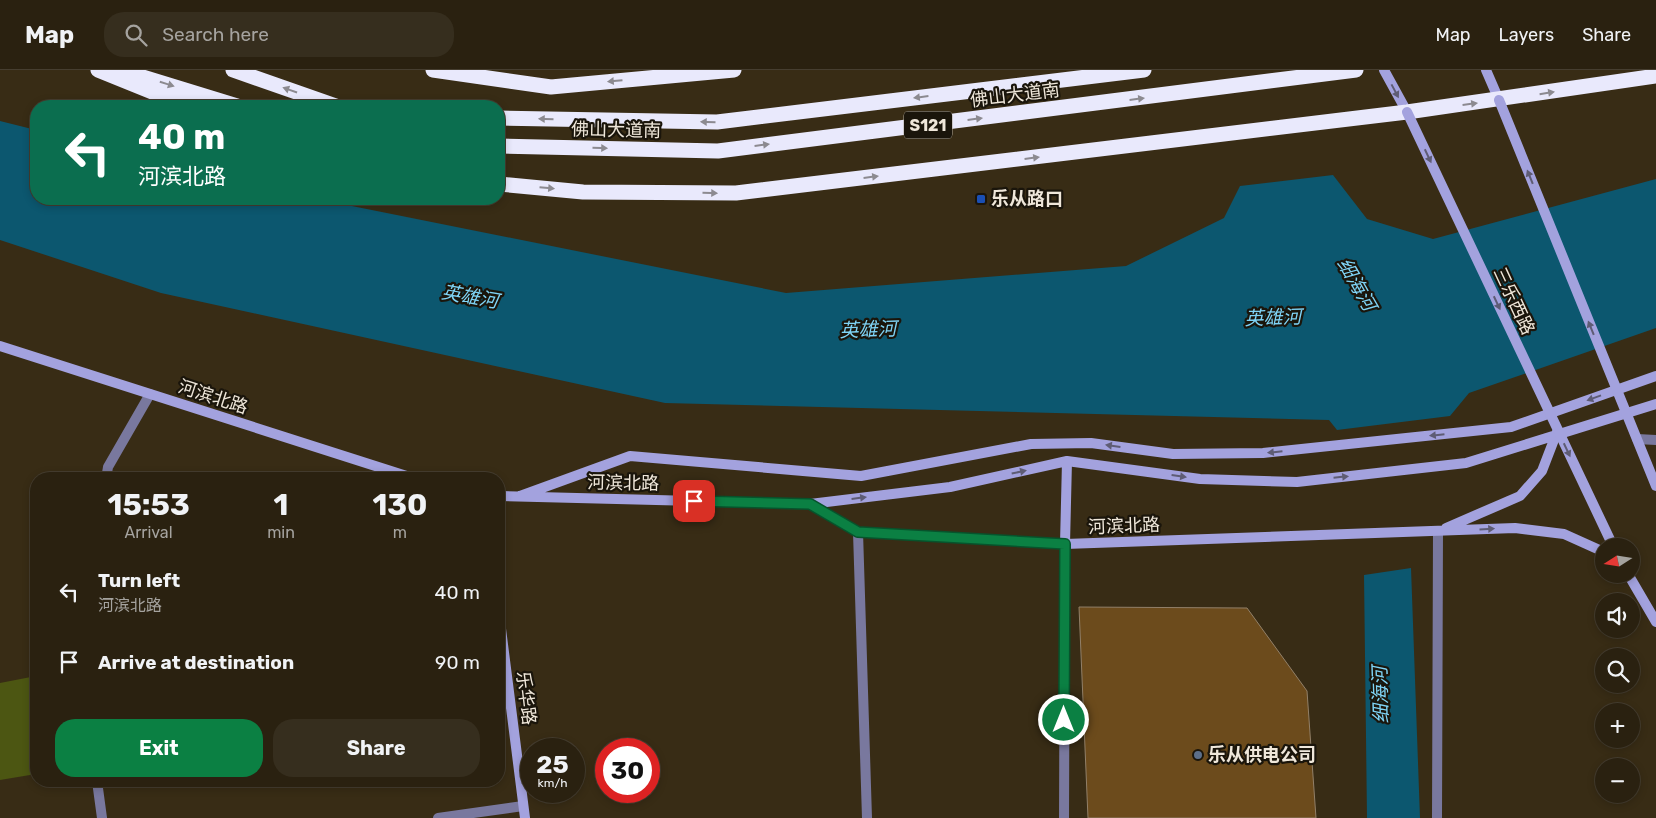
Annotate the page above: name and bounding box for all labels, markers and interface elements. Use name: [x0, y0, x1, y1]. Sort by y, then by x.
search box: [104, 12, 454, 57]
text: Map: [25, 21, 74, 49]
icon: search: [122, 21, 150, 49]
text: Search here: [162, 23, 269, 46]
text: Map: [1436, 24, 1471, 46]
text: Layers: [1499, 24, 1554, 46]
text: Share: [1582, 24, 1631, 46]
one-way arrow: [607, 77, 623, 85]
street label: 佛山大道南: [969, 79, 1061, 111]
one-way arrow: [159, 81, 174, 89]
one-way arrow: [1391, 84, 1400, 98]
one-way arrow: [282, 86, 297, 93]
one-way arrow: [1539, 88, 1555, 96]
one-way arrow: [913, 93, 929, 101]
one-way arrow: [1129, 95, 1145, 103]
one-way arrow: [1462, 100, 1478, 108]
road number: S121: [904, 112, 952, 138]
one-way arrow: [537, 115, 553, 123]
one-way arrow: [968, 115, 984, 123]
text: 40 m: [138, 116, 225, 158]
street label: 佛山大道南: [571, 118, 661, 142]
one-way arrow: [700, 118, 716, 126]
icon: left: [55, 120, 120, 185]
one-way arrow: [754, 141, 770, 149]
one-way arrow: [592, 144, 608, 152]
one-way arrow: [1424, 149, 1432, 163]
one-way arrow: [1025, 153, 1041, 161]
text: 河滨北路: [138, 163, 226, 190]
one-way arrow: [1526, 169, 1534, 184]
one-way arrow: [863, 173, 879, 181]
one-way arrow: [540, 185, 556, 193]
place label: 乐从路口: [991, 188, 1063, 210]
one-way arrow: [702, 189, 718, 197]
marker: 乐从路口: [975, 193, 987, 205]
water label: 细海河: [1332, 254, 1383, 318]
street label: 三乐西路: [1489, 264, 1539, 338]
water label: 英雄河: [440, 280, 504, 313]
one-way arrow: [1494, 296, 1502, 310]
water label: 英雄河: [1244, 305, 1306, 330]
water label: 英雄河: [839, 317, 901, 342]
one-way arrow: [1587, 321, 1595, 335]
street label: 河滨北路: [175, 375, 251, 419]
one-way arrow: [1586, 395, 1601, 402]
one-way arrow: [1428, 431, 1444, 439]
one-way arrow: [1105, 442, 1121, 450]
one-way arrow: [1563, 443, 1571, 457]
one-way arrow: [1267, 448, 1283, 456]
one-way arrow: [1011, 467, 1027, 475]
street label: 河滨北路: [587, 471, 659, 495]
one-way arrow: [1171, 473, 1187, 481]
one-way arrow: [1333, 473, 1349, 481]
pin: [673, 480, 715, 522]
text: 15:53: [107, 487, 190, 523]
text: 1: [274, 487, 289, 523]
text: 130: [372, 487, 428, 523]
icon: arrive: [680, 487, 708, 515]
one-way arrow: [851, 494, 867, 502]
street label: 河滨北路: [1088, 514, 1160, 538]
text: Arrival: [125, 523, 173, 542]
text: min: [267, 523, 295, 542]
text: m: [393, 523, 407, 542]
one-way arrow: [1479, 525, 1495, 533]
north arrow: [1595, 538, 1640, 582]
map controls: [1595, 538, 1640, 803]
text: Turn left: [98, 569, 180, 592]
icon: left: [55, 578, 83, 606]
text: 40 m: [435, 581, 480, 604]
button: sound: [1595, 593, 1640, 638]
text: 河滨北路: [98, 596, 162, 615]
icon: arrive: [55, 648, 83, 676]
button: search: [1595, 648, 1640, 693]
text: Arrive at destination: [98, 651, 294, 674]
text: 90 m: [435, 651, 480, 674]
water label: 细海河: [1368, 662, 1393, 724]
street label: 乐华路: [512, 670, 540, 726]
position arrow: [1037, 693, 1089, 745]
button: +: [1595, 703, 1640, 748]
button: Exit: [55, 719, 263, 777]
button: Share: [273, 719, 480, 777]
speed limit sign: 30: [595, 738, 660, 803]
place label: 乐从供电公司: [1208, 744, 1316, 766]
marker: 乐从供电公司: [1192, 749, 1204, 761]
text: 25: [536, 750, 569, 779]
button: −: [1595, 758, 1640, 803]
text: km/h: [538, 776, 567, 790]

